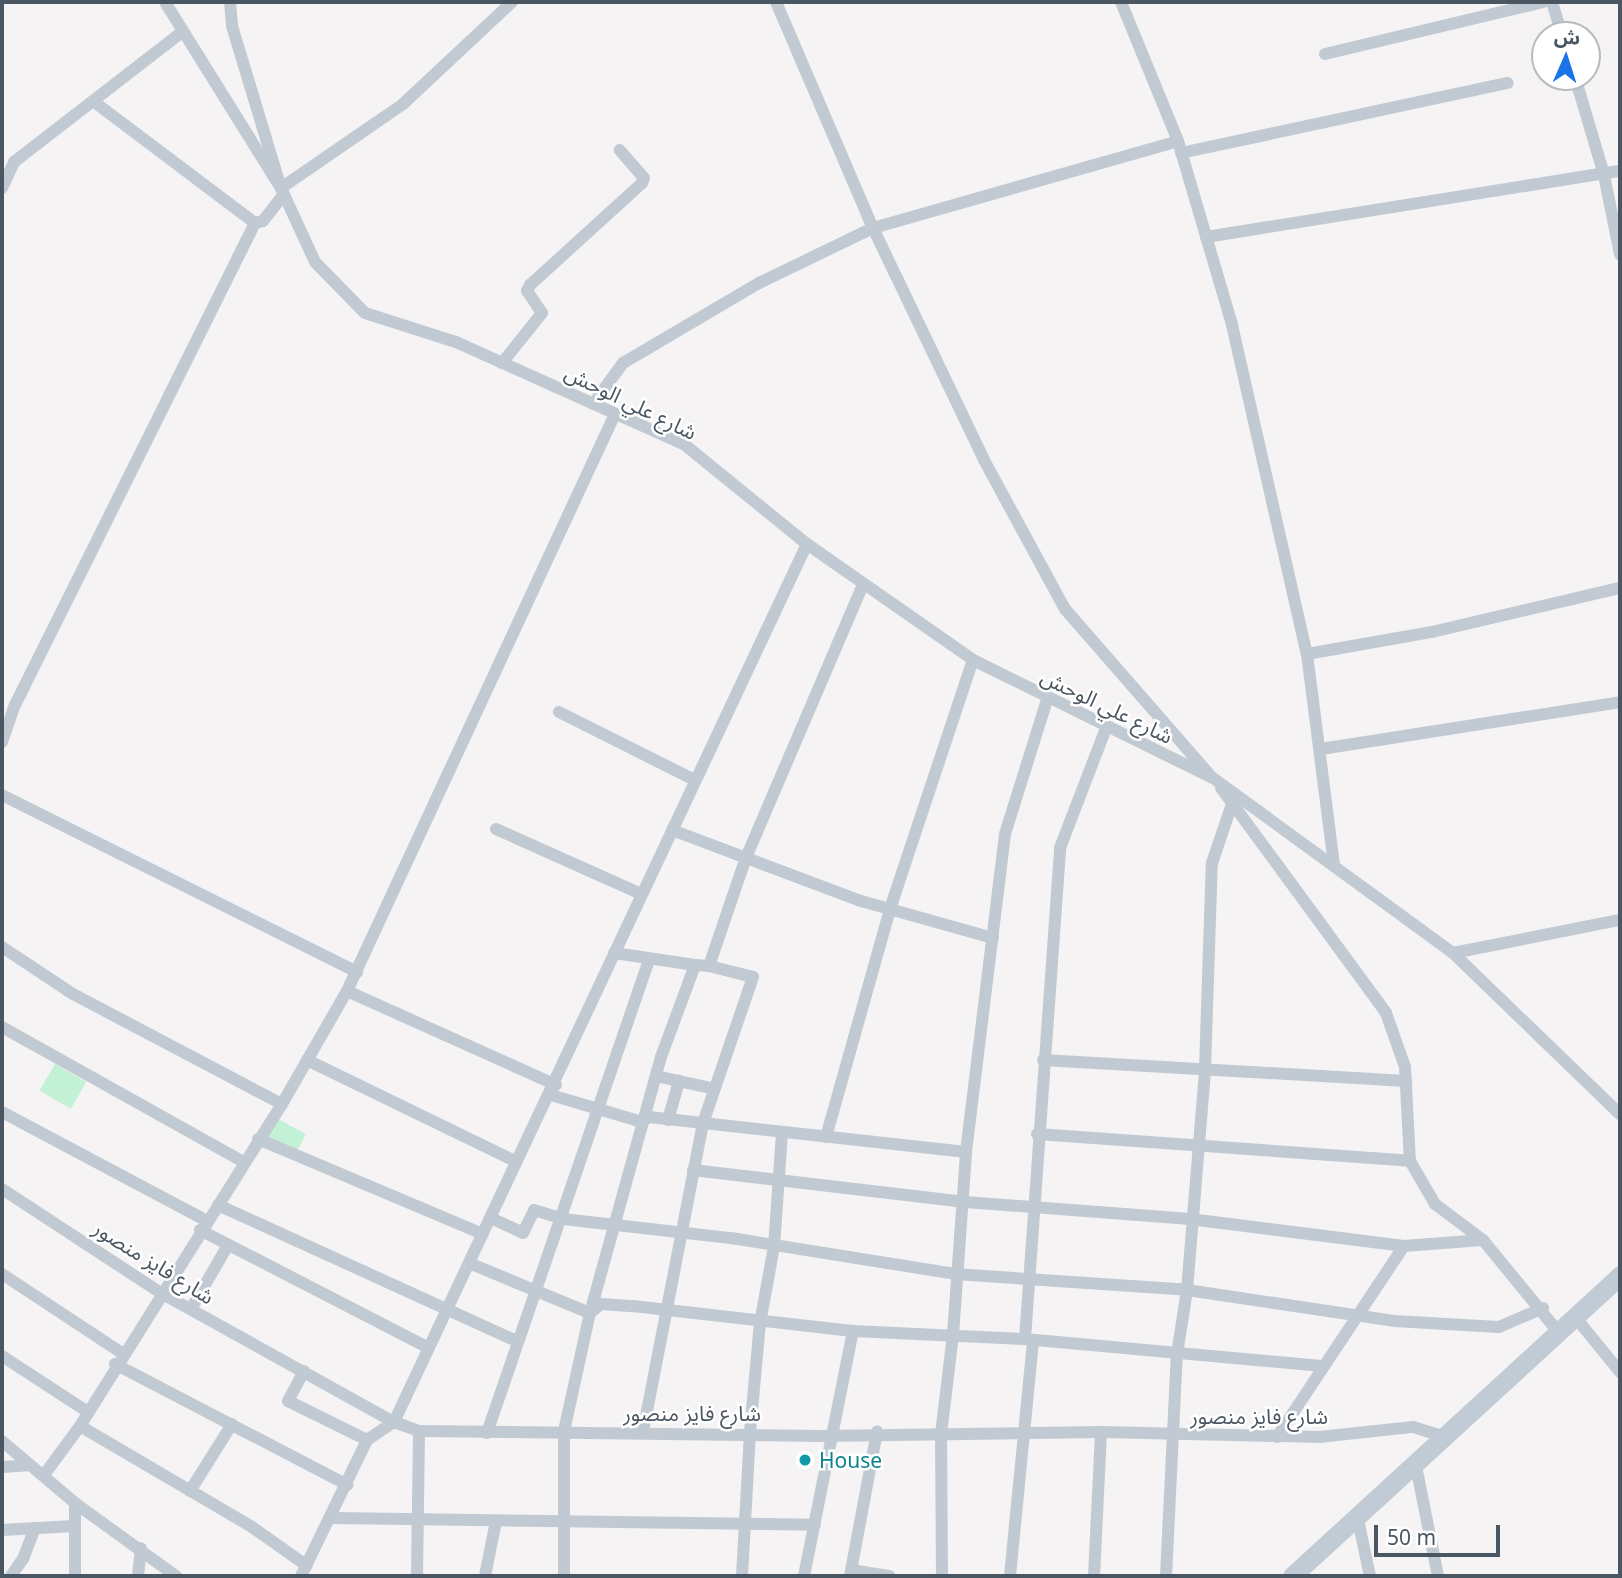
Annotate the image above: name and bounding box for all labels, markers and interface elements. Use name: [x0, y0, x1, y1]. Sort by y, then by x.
north arrow: [1531, 21, 1601, 91]
text: ش: [1553, 23, 1581, 51]
street label: شارع علي الوحش: [561, 359, 701, 445]
street label: شارع علي الوحش: [1037, 663, 1177, 749]
street label: شارع فايز منصور: [89, 1215, 219, 1309]
street label: شارع فايز منصور: [623, 1400, 761, 1426]
street label: شارع فايز منصور: [1190, 1403, 1328, 1429]
place label: House: [819, 1447, 882, 1473]
marker: House: [797, 1452, 813, 1468]
scale bar: [1377, 1512, 1503, 1556]
text: 50 m: [1387, 1523, 1436, 1551]

